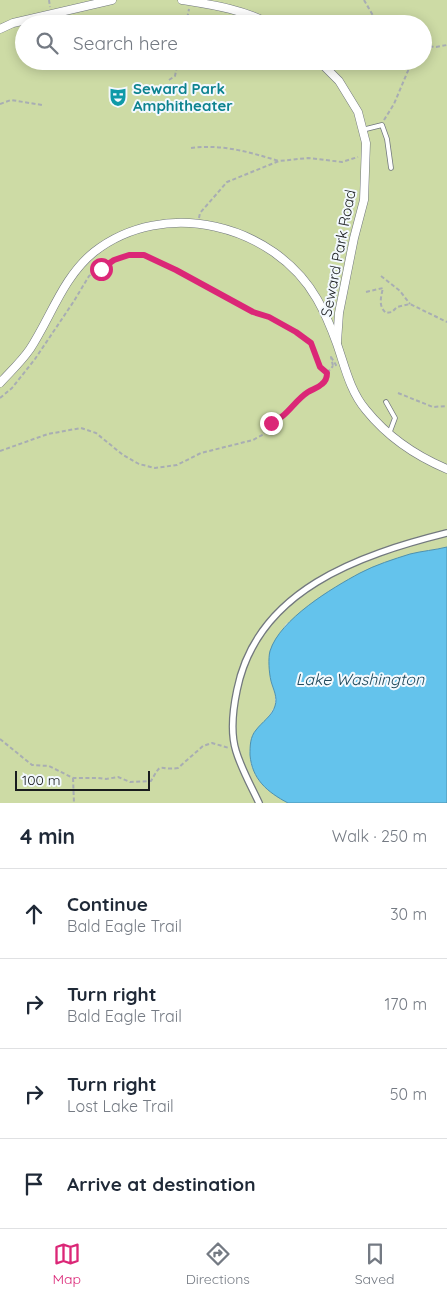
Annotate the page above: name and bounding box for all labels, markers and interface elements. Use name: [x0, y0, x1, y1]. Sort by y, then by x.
search box: [15, 15, 432, 70]
icon: search: [33, 29, 61, 57]
text: Search here: [73, 31, 178, 55]
place label: Seward Park Amphitheater: [133, 79, 233, 115]
theatre icon: Seward Park Amphitheater: [107, 86, 129, 108]
street label: Seward Park Road: [316, 188, 360, 318]
route start: [90, 258, 113, 281]
route end: [260, 412, 283, 435]
water label: Lake Washington: [296, 669, 425, 689]
scale bar: [15, 768, 150, 791]
text: 100 m: [22, 771, 60, 789]
text: 4 min: [20, 823, 75, 849]
text: Walk · 250 m: [332, 826, 427, 846]
text: Continue: [67, 892, 148, 916]
icon: ahead: [20, 900, 48, 928]
text: 30 m: [390, 904, 427, 924]
text: Bald Eagle Trail: [67, 916, 182, 936]
text: Turn right: [67, 982, 156, 1006]
icon: right: [20, 990, 48, 1018]
text: 170 m: [384, 994, 427, 1014]
text: Bald Eagle Trail: [67, 1006, 182, 1026]
text: Turn right: [67, 1072, 156, 1096]
icon: right: [20, 1080, 48, 1108]
text: 50 m: [390, 1084, 427, 1104]
text: Lost Lake Trail: [67, 1096, 174, 1116]
icon: arrive: [20, 1170, 48, 1198]
text: Arrive at destination: [67, 1172, 256, 1196]
tab: Map: [52, 1240, 81, 1288]
tab: Directions: [186, 1240, 250, 1288]
tab: Saved: [355, 1240, 395, 1288]

